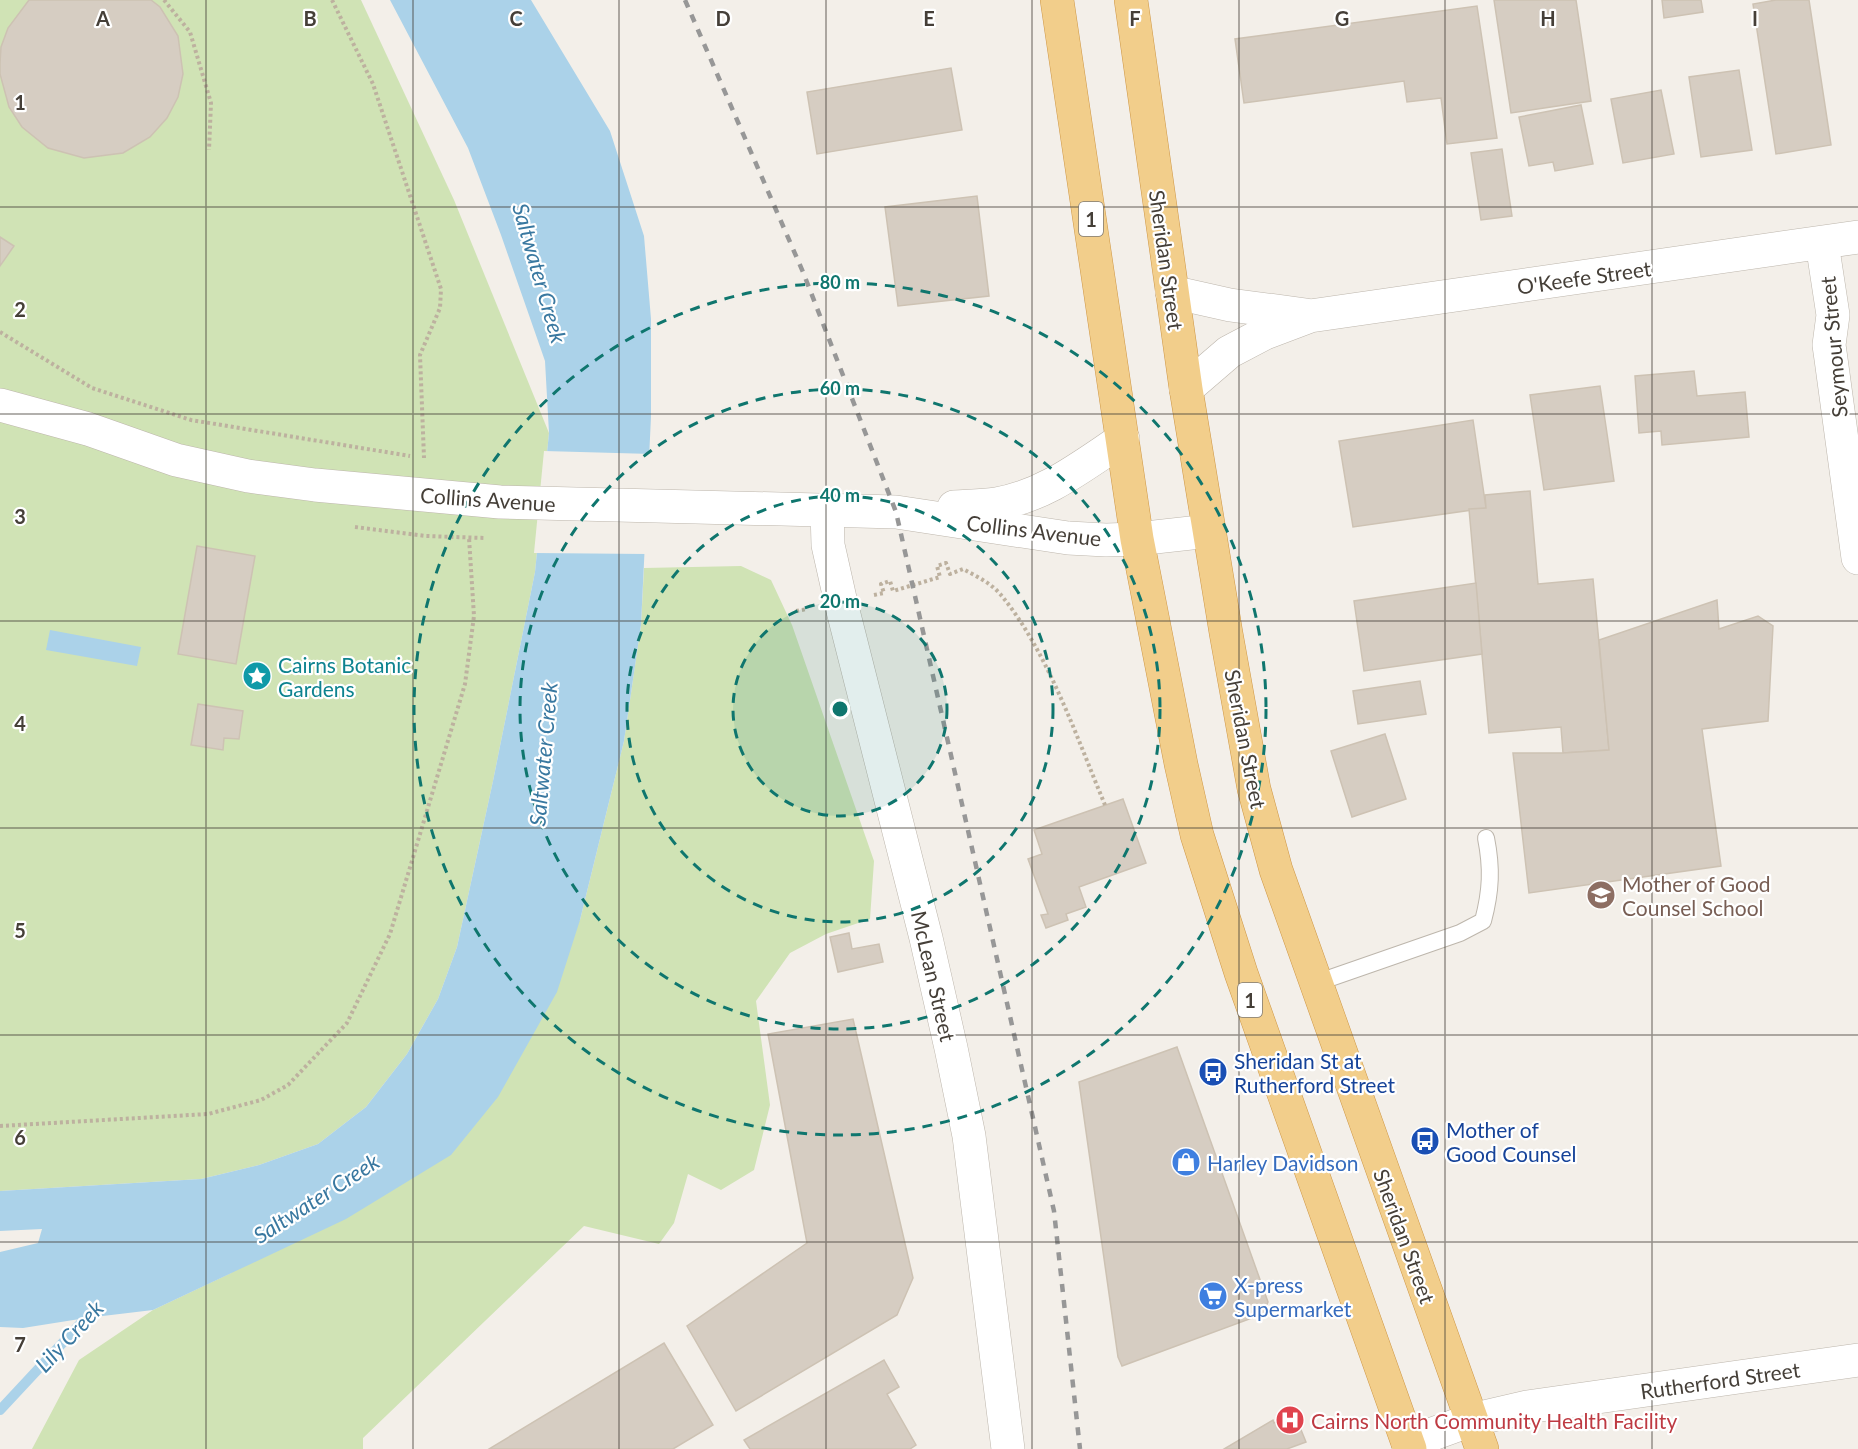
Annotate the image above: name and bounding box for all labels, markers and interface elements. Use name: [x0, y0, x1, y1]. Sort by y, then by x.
text: A: [95, 6, 110, 30]
text: B: [303, 6, 317, 30]
text: C: [509, 6, 523, 30]
text: D: [715, 6, 731, 30]
text: E: [923, 6, 935, 30]
text: F: [1129, 6, 1141, 30]
text: G: [1335, 6, 1349, 30]
text: H: [1540, 6, 1556, 30]
text: I: [1752, 6, 1758, 30]
text: 1: [14, 90, 26, 114]
street label: Sheridan Street: [1145, 188, 1189, 332]
water label: Saltwater Creek: [507, 200, 573, 347]
road number: 1: [1079, 202, 1103, 236]
street label: O'Keefe Street: [1515, 255, 1653, 299]
text: 80 m: [820, 271, 860, 293]
street label: Seymour Street: [1814, 275, 1852, 419]
text: 2: [14, 297, 26, 321]
text: 60 m: [820, 377, 860, 399]
street label: Collins Avenue: [419, 482, 557, 516]
text: 40 m: [820, 484, 860, 506]
text: 3: [14, 504, 26, 528]
street label: Collins Avenue: [965, 509, 1103, 551]
text: 20 m: [820, 590, 860, 612]
place label: Cairns Botanic Gardens: [278, 652, 411, 701]
place icon: Cairns Botanic Gardens: [241, 660, 273, 692]
street label: Sheridan Street: [1220, 667, 1272, 811]
water label: Saltwater Creek: [523, 680, 563, 827]
centre of rings: [830, 699, 850, 719]
text: 4: [14, 711, 26, 735]
place label: Mother of Good Counsel School: [1622, 871, 1771, 920]
school or university icon: Mother of Good Counsel School: [1585, 879, 1617, 911]
street label: McLean Street: [907, 908, 961, 1044]
text: 5: [14, 918, 26, 942]
road number: 1: [1238, 983, 1262, 1017]
place label: Sheridan St at Rutherford Street: [1234, 1048, 1395, 1097]
bus stop icon: Sheridan St at Rutherford Street: [1197, 1056, 1229, 1088]
place label: Mother of Good Counsel: [1446, 1117, 1576, 1166]
text: 6: [14, 1125, 26, 1149]
bus stop icon: Mother of Good Counsel: [1409, 1125, 1441, 1157]
shop icon: Harley Davidson: [1170, 1146, 1202, 1178]
water label: Saltwater Creek: [248, 1147, 384, 1249]
place label: Harley Davidson: [1207, 1150, 1359, 1175]
street label: Sheridan Street: [1369, 1165, 1441, 1307]
place label: X-press Supermarket: [1234, 1272, 1352, 1321]
supermarket icon: X-press Supermarket: [1197, 1280, 1229, 1312]
water label: Lily Creek: [29, 1294, 109, 1377]
text: 7: [14, 1332, 26, 1356]
street label: Rutherford Street: [1639, 1356, 1802, 1404]
hospital icon: Cairns North Community Health Facility: [1274, 1404, 1306, 1436]
place label: Cairns North Community Health Facility: [1311, 1408, 1677, 1433]

